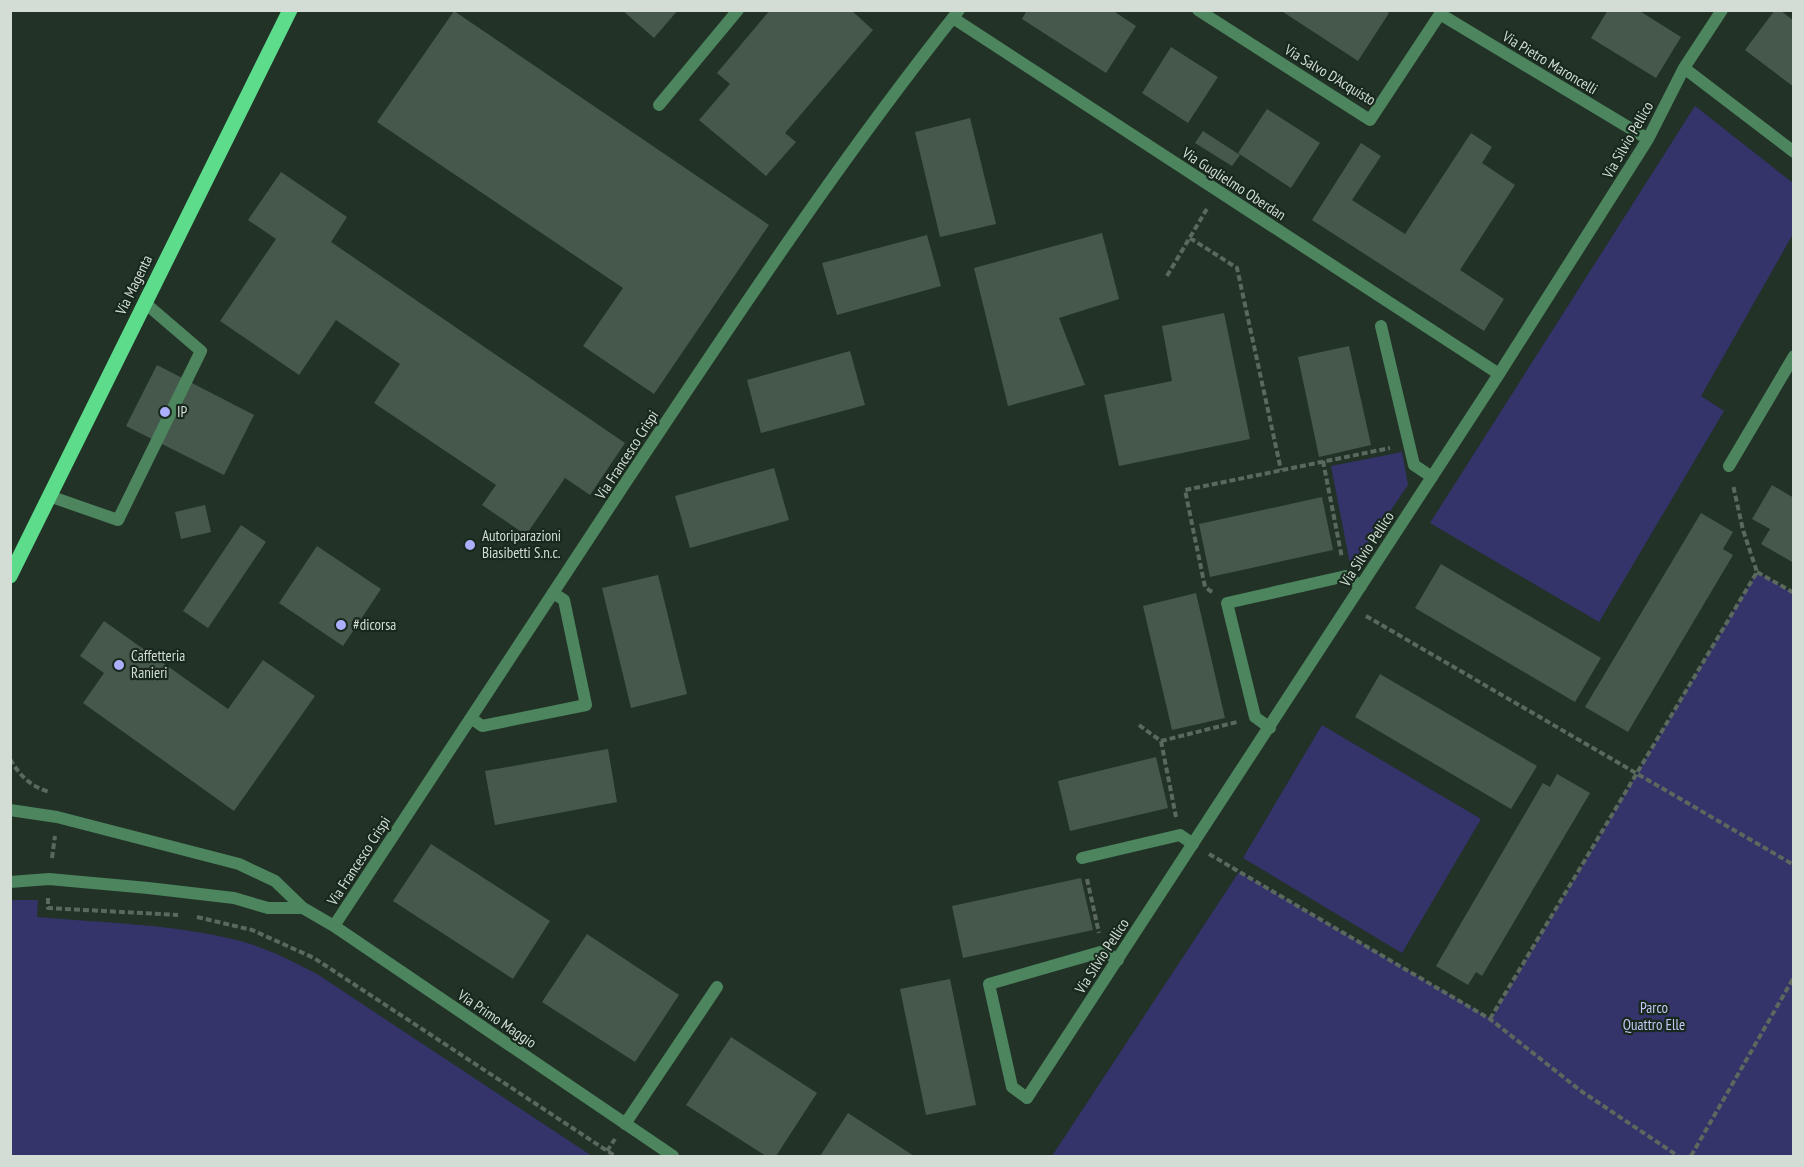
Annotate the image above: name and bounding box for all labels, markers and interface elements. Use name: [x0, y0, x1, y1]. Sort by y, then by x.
street label: Via Pietro Maroncelli: [1498, 26, 1601, 98]
street label: Via Salvo D'Acquisto: [1280, 39, 1379, 109]
street label: Via Silvio Pellico: [1597, 98, 1657, 182]
street label: Via Guglielmo Oberdan: [1178, 142, 1290, 224]
street label: Via Magenta: [110, 252, 156, 319]
place label: IP: [177, 402, 187, 421]
marker: IP: [158, 405, 172, 419]
street label: Via Francesco Crispi: [590, 407, 662, 504]
street label: Via Silvio Pellico: [1335, 508, 1398, 591]
place label: Autoriparazioni Biasibetti S.n.c.: [482, 526, 561, 562]
marker: Autoriparazioni Biasibetti S.n.c.: [463, 538, 477, 552]
place label: #dicorsa: [353, 615, 396, 634]
marker: #dicorsa: [334, 618, 348, 632]
place label: Caffetteria Ranieri: [131, 646, 185, 682]
marker: Caffetteria Ranieri: [112, 658, 126, 672]
street label: Via Francesco Crispi: [322, 813, 394, 910]
street label: Via Silvio Pellico: [1070, 915, 1133, 998]
street label: Via Primo Maggio: [454, 985, 540, 1052]
park label: Parco Quattro Elle: [1623, 998, 1685, 1034]

